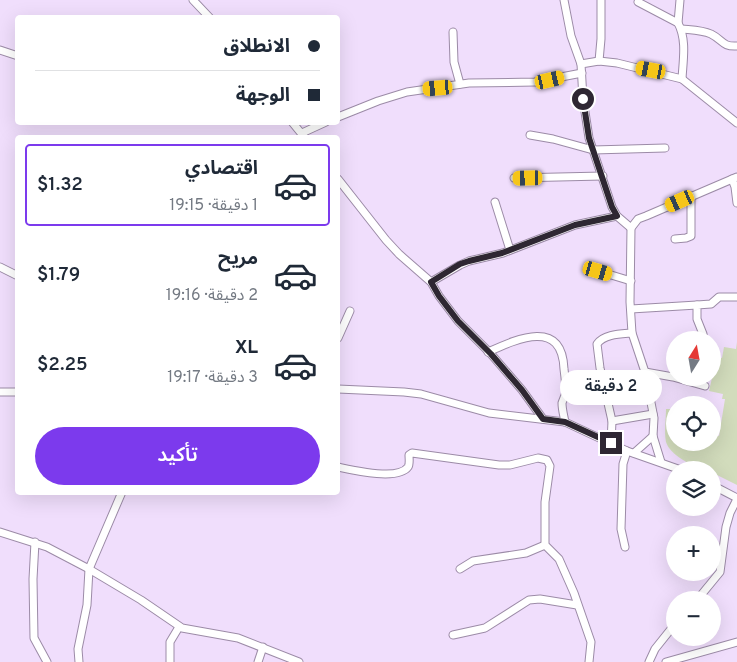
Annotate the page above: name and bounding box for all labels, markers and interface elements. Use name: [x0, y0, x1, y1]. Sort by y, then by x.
text: الانطلاق: [224, 35, 290, 59]
car: [634, 60, 667, 80]
car: [533, 69, 566, 91]
car: [422, 79, 453, 97]
text: الوجهة: [236, 84, 290, 108]
route start: [572, 88, 594, 110]
text: اقتصادي: [185, 157, 258, 181]
icon: car: [273, 163, 318, 208]
car: [512, 170, 543, 186]
text: $1.32: [37, 173, 83, 197]
car: [663, 188, 696, 214]
text: 1 دقيقة · 19:15: [169, 196, 258, 216]
text: مريح: [218, 247, 258, 271]
icon: car: [273, 253, 318, 298]
car: [581, 260, 614, 282]
text: $1.79: [37, 263, 80, 287]
text: 2 دقيقة · 19:16: [166, 286, 258, 306]
north arrow: [666, 331, 721, 386]
map controls: [666, 331, 721, 646]
text: XL: [235, 336, 258, 360]
icon: car: [273, 343, 318, 388]
text: $2.25: [37, 353, 88, 377]
text: 3 دقيقة · 19:17: [167, 368, 258, 388]
callout: 2 دقيقة: [560, 370, 662, 406]
text: 2 دقيقة: [585, 377, 637, 397]
button: locate: [666, 396, 721, 451]
button: تأكيد: [35, 427, 320, 485]
route end: [600, 432, 622, 454]
button: layers: [666, 461, 721, 516]
button: +: [666, 526, 721, 581]
button: −: [666, 591, 721, 646]

